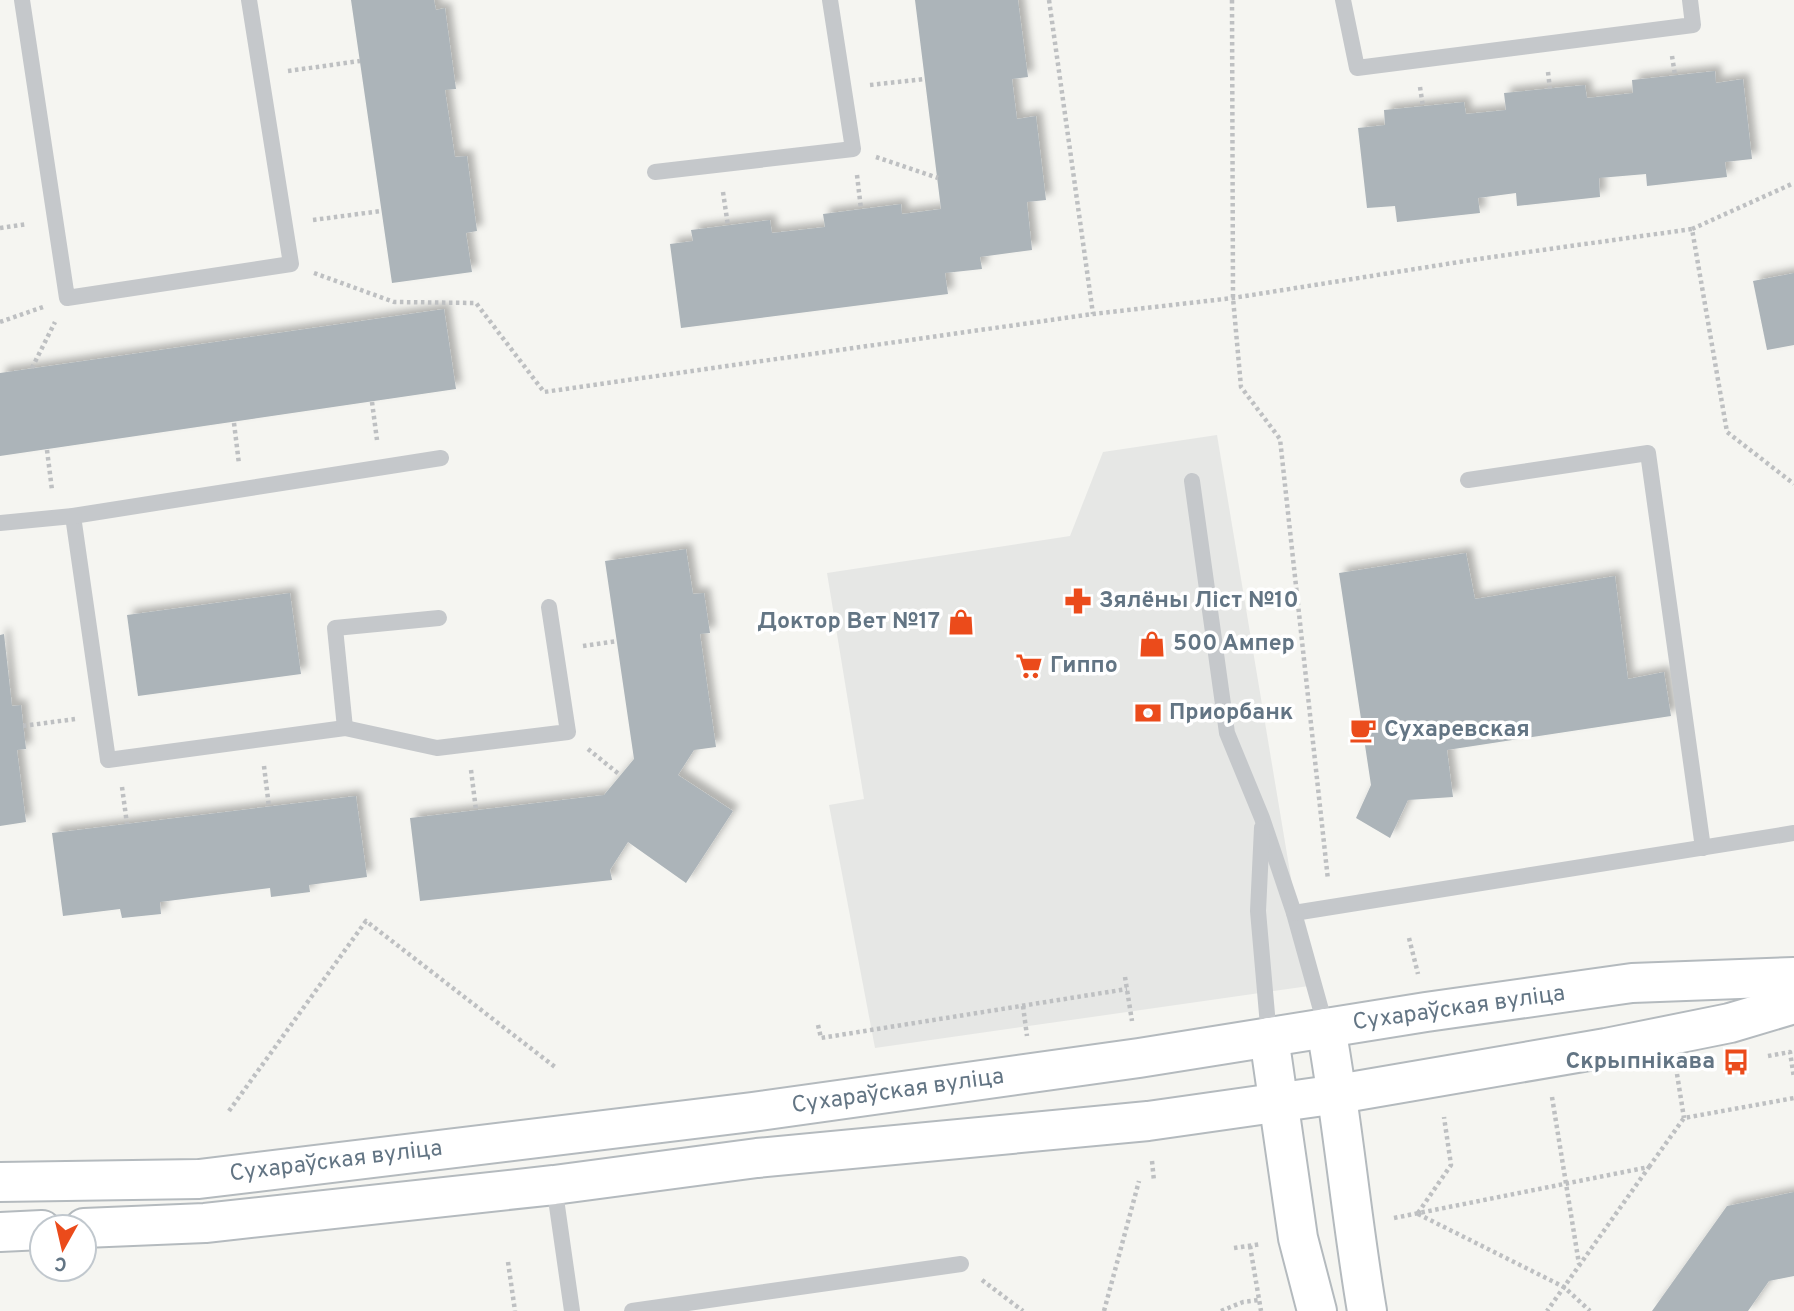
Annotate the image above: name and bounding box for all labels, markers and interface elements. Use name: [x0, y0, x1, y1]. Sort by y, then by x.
pharmacy icon: Зялёны Ліст №10: [1063, 586, 1093, 616]
place label: Зялёны Ліст №10: [1099, 587, 1299, 616]
shop icon: Доктор Вет №17: [946, 607, 976, 637]
place label: Доктор Вет №17: [757, 608, 940, 637]
shop icon: 500 Ампер: [1137, 629, 1167, 659]
place label: 500 Ампер: [1173, 630, 1295, 659]
supermarket icon: Гиппо: [1014, 651, 1044, 681]
place label: Гиппо: [1050, 652, 1118, 681]
bank icon: Приорбанк: [1133, 698, 1163, 728]
place label: Приорбанк: [1169, 699, 1293, 728]
cafe icon: Сухаревская: [1348, 715, 1378, 745]
place label: Сухаревская: [1384, 716, 1530, 745]
street label: Сухараўская вуліца: [1351, 980, 1567, 1038]
bus stop icon: Скрыпнікава: [1721, 1047, 1751, 1077]
place label: Скрыпнікава: [1566, 1048, 1715, 1077]
street label: Сухараўская вуліца: [790, 1063, 1006, 1121]
street label: Сухараўская вуліца: [228, 1135, 444, 1189]
north arrow: [28, 1213, 98, 1283]
text: С: [53, 1250, 69, 1276]

